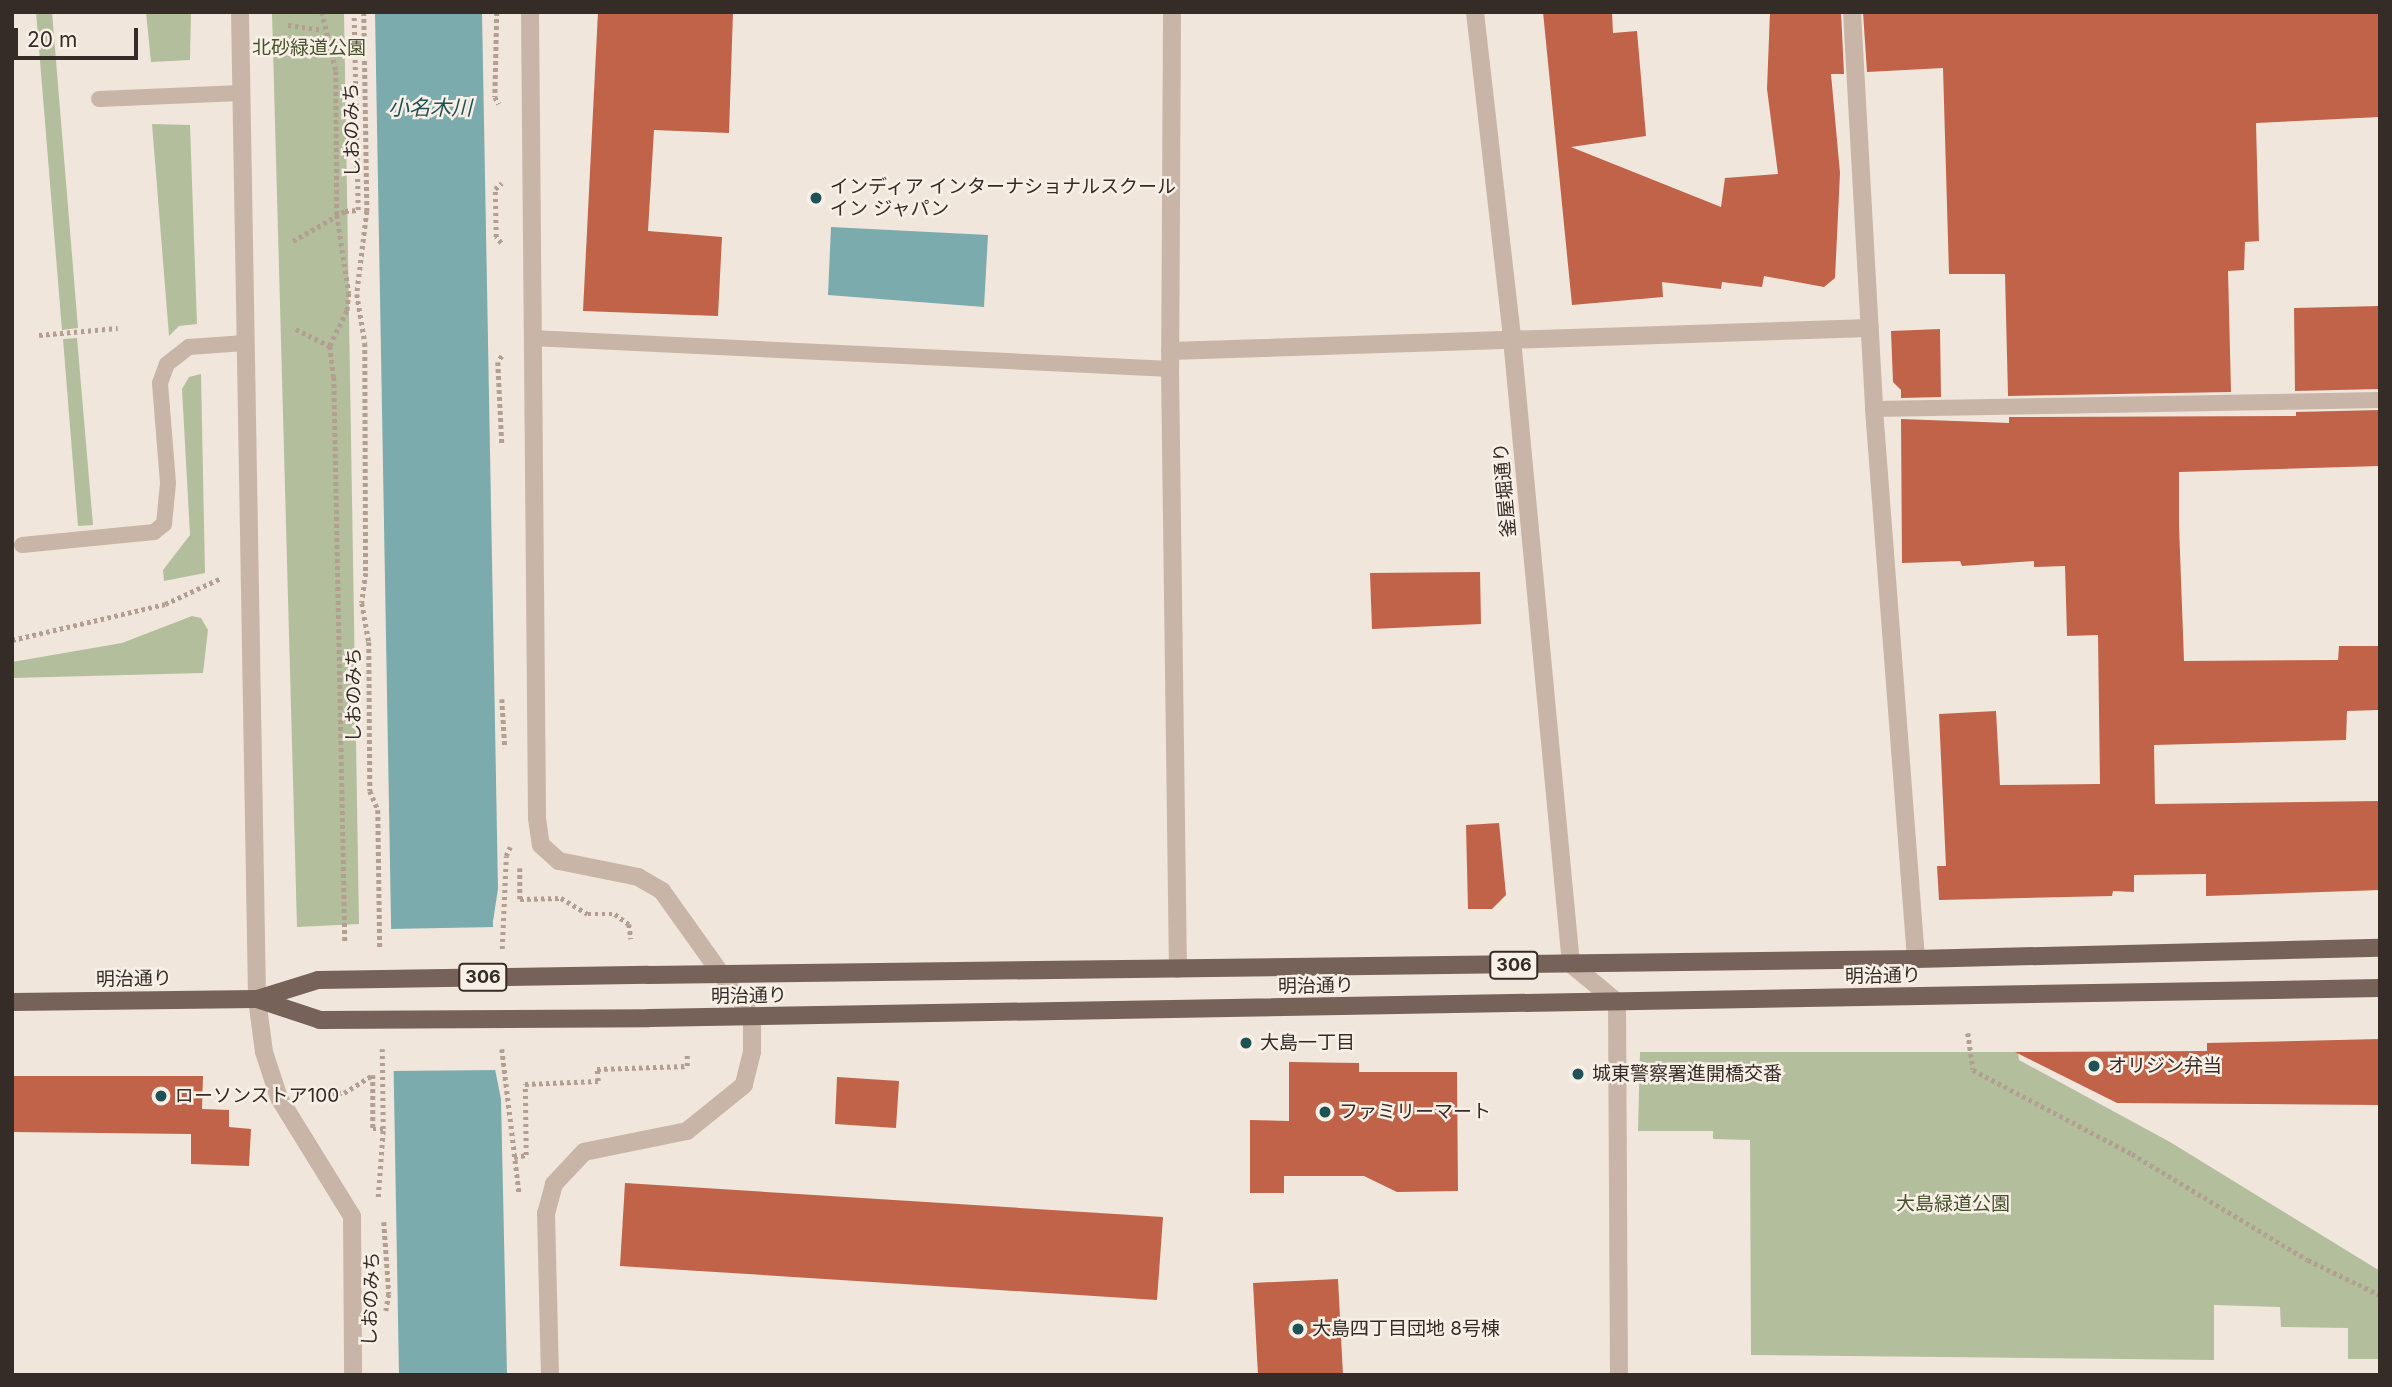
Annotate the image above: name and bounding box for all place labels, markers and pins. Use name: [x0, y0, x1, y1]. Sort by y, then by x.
place label: インディア インターナショナルスクール イン ジャパン: [830, 176, 1177, 220]
marker: インディア インターナショナルスクール イン ジャパン: [808, 190, 824, 206]
place label: 大島一丁目: [1260, 1032, 1355, 1054]
marker: 大島一丁目: [1238, 1035, 1254, 1051]
place label: オリジン弁当: [2108, 1055, 2222, 1077]
marker: オリジン弁当: [2086, 1058, 2102, 1074]
place label: 城東警察署進開橋交番: [1592, 1063, 1782, 1085]
marker: 城東警察署進開橋交番: [1570, 1066, 1586, 1082]
place label: ローソンストア100: [175, 1085, 340, 1107]
marker: ローソンストア100: [153, 1088, 169, 1104]
place label: ファミリーマート: [1339, 1101, 1491, 1123]
marker: ファミリーマート: [1317, 1104, 1333, 1120]
place label: 大島四丁目団地 8号棟: [1312, 1318, 1500, 1340]
marker: 大島四丁目団地 8号棟: [1290, 1321, 1306, 1337]

